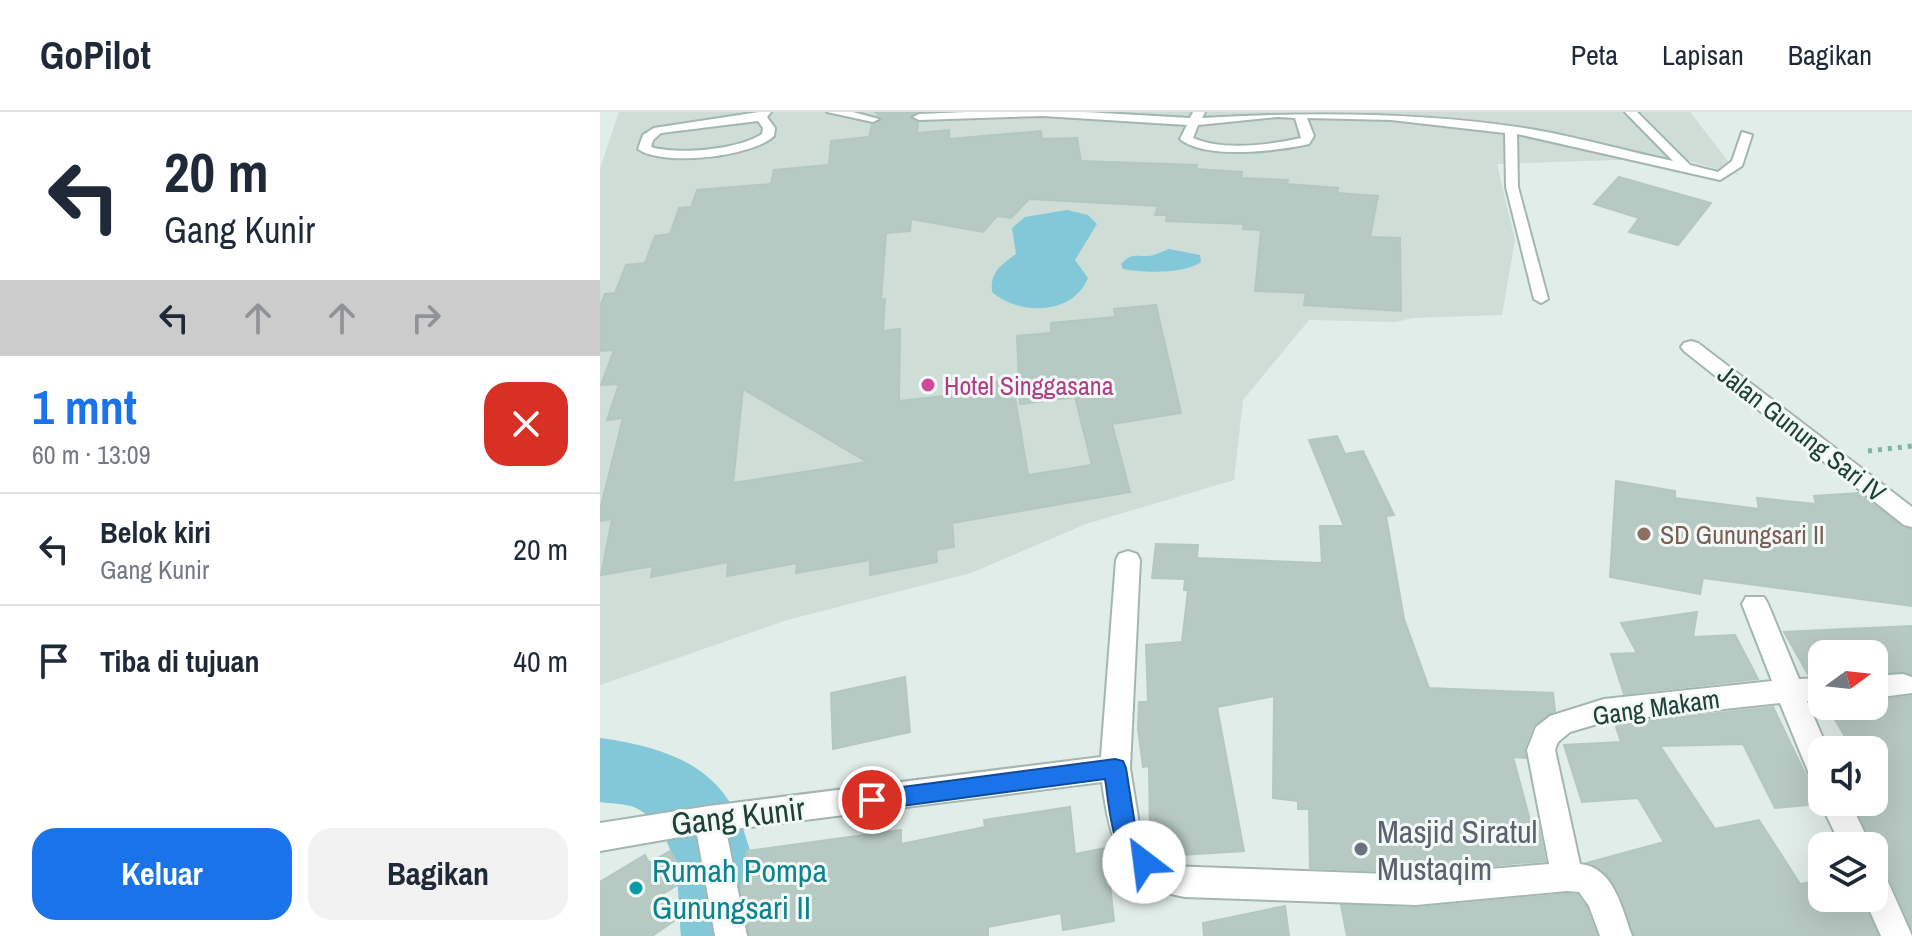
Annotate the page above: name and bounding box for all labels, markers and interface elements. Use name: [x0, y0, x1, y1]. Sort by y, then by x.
text: GoPilot: [40, 30, 151, 81]
text: Peta: [1571, 36, 1618, 74]
text: Lapisan: [1662, 36, 1744, 74]
text: Bagikan: [1788, 36, 1872, 74]
text: 20 m: [164, 134, 269, 209]
icon: left: [32, 144, 136, 248]
text: Gang Kunir: [164, 206, 315, 254]
icon: left: [152, 296, 196, 340]
icon: ahead: [236, 296, 280, 340]
icon: ahead: [320, 296, 364, 340]
icon: right: [404, 296, 448, 340]
street label: Jalan Gunung Sari IV: [1711, 356, 1894, 510]
place label: Hotel Singgasana: [944, 368, 1114, 403]
text: 1 mnt: [32, 374, 137, 439]
marker: Hotel Singgasana: [919, 376, 937, 394]
button: close: [484, 382, 568, 466]
text: 60 m · 13:09: [32, 437, 151, 472]
text: Belok kiri: [100, 512, 211, 552]
place label: SD Gunungsari II: [1660, 517, 1825, 552]
marker: SD Gunungsari II: [1635, 525, 1653, 543]
icon: left: [32, 527, 76, 571]
text: 20 m: [513, 529, 568, 569]
text: Gang Kunir: [100, 552, 209, 587]
icon: arrive: [32, 639, 76, 683]
north arrow: [1808, 640, 1888, 720]
map controls: [1808, 640, 1888, 912]
text: Tiba di tujuan: [100, 641, 260, 681]
text: 40 m: [513, 641, 568, 681]
street label: Gang Makam: [1590, 681, 1722, 733]
button: sound: [1808, 736, 1888, 816]
pin: [838, 766, 906, 834]
icon: arrive: [850, 778, 894, 822]
street label: Gang Kunir: [669, 786, 807, 846]
place label: Masjid Siratul Mustaqim: [1377, 810, 1537, 890]
position arrow: [1102, 820, 1186, 904]
button: Keluar: [32, 828, 292, 920]
button: Bagikan: [308, 828, 568, 920]
button: layers: [1808, 832, 1888, 912]
marker: Masjid Siratul Mustaqim: [1352, 840, 1370, 858]
place label: Rumah Pompa Gunungsari II: [652, 849, 827, 929]
marker: Rumah Pompa Gunungsari II: [627, 879, 645, 897]

